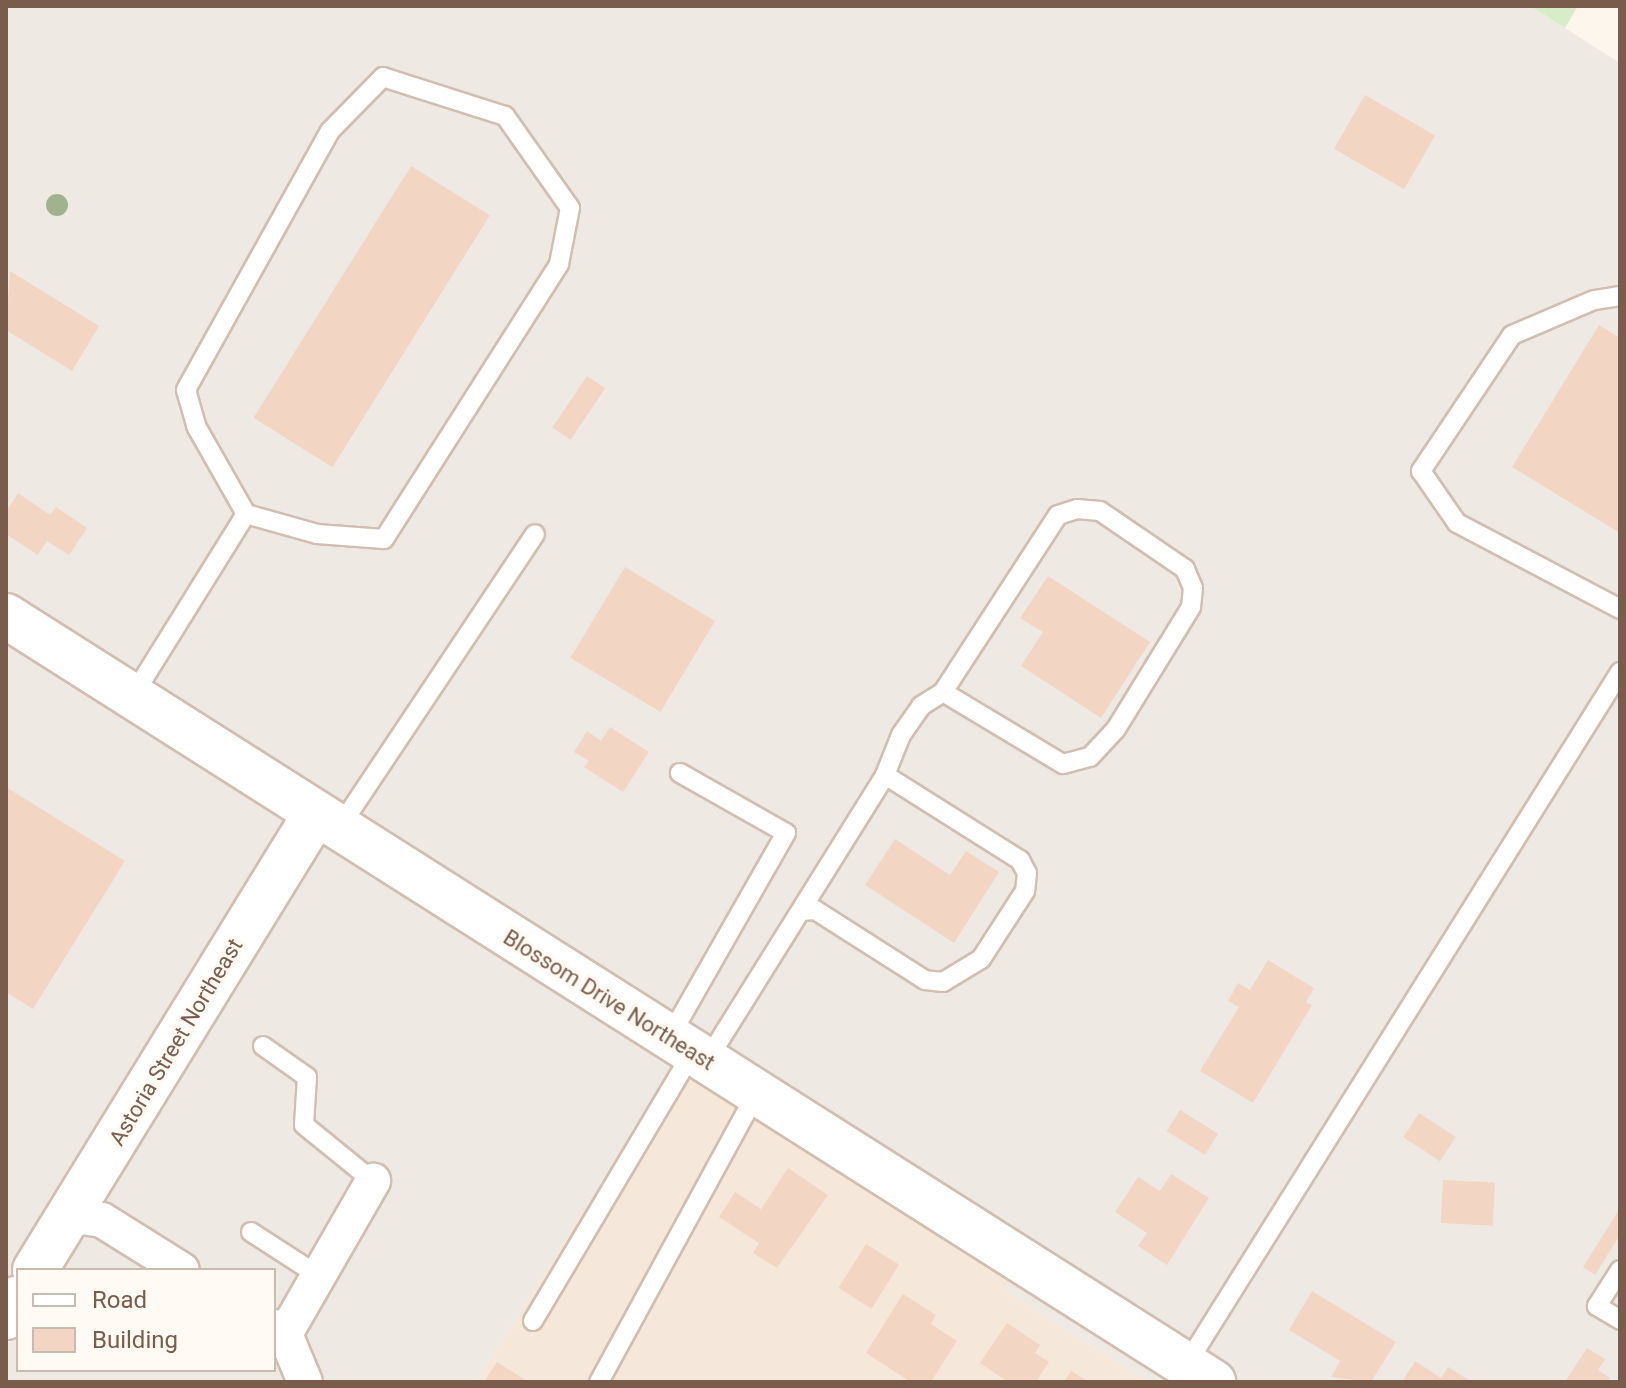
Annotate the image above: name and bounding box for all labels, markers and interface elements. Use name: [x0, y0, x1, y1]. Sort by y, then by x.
street label: Blossom Drive Northeast: [498, 924, 720, 1076]
street label: Astoria Street Northeast: [104, 934, 248, 1150]
legend: [16, 1268, 276, 1372]
text: Road: [92, 1286, 147, 1314]
text: Building: [92, 1326, 178, 1354]

